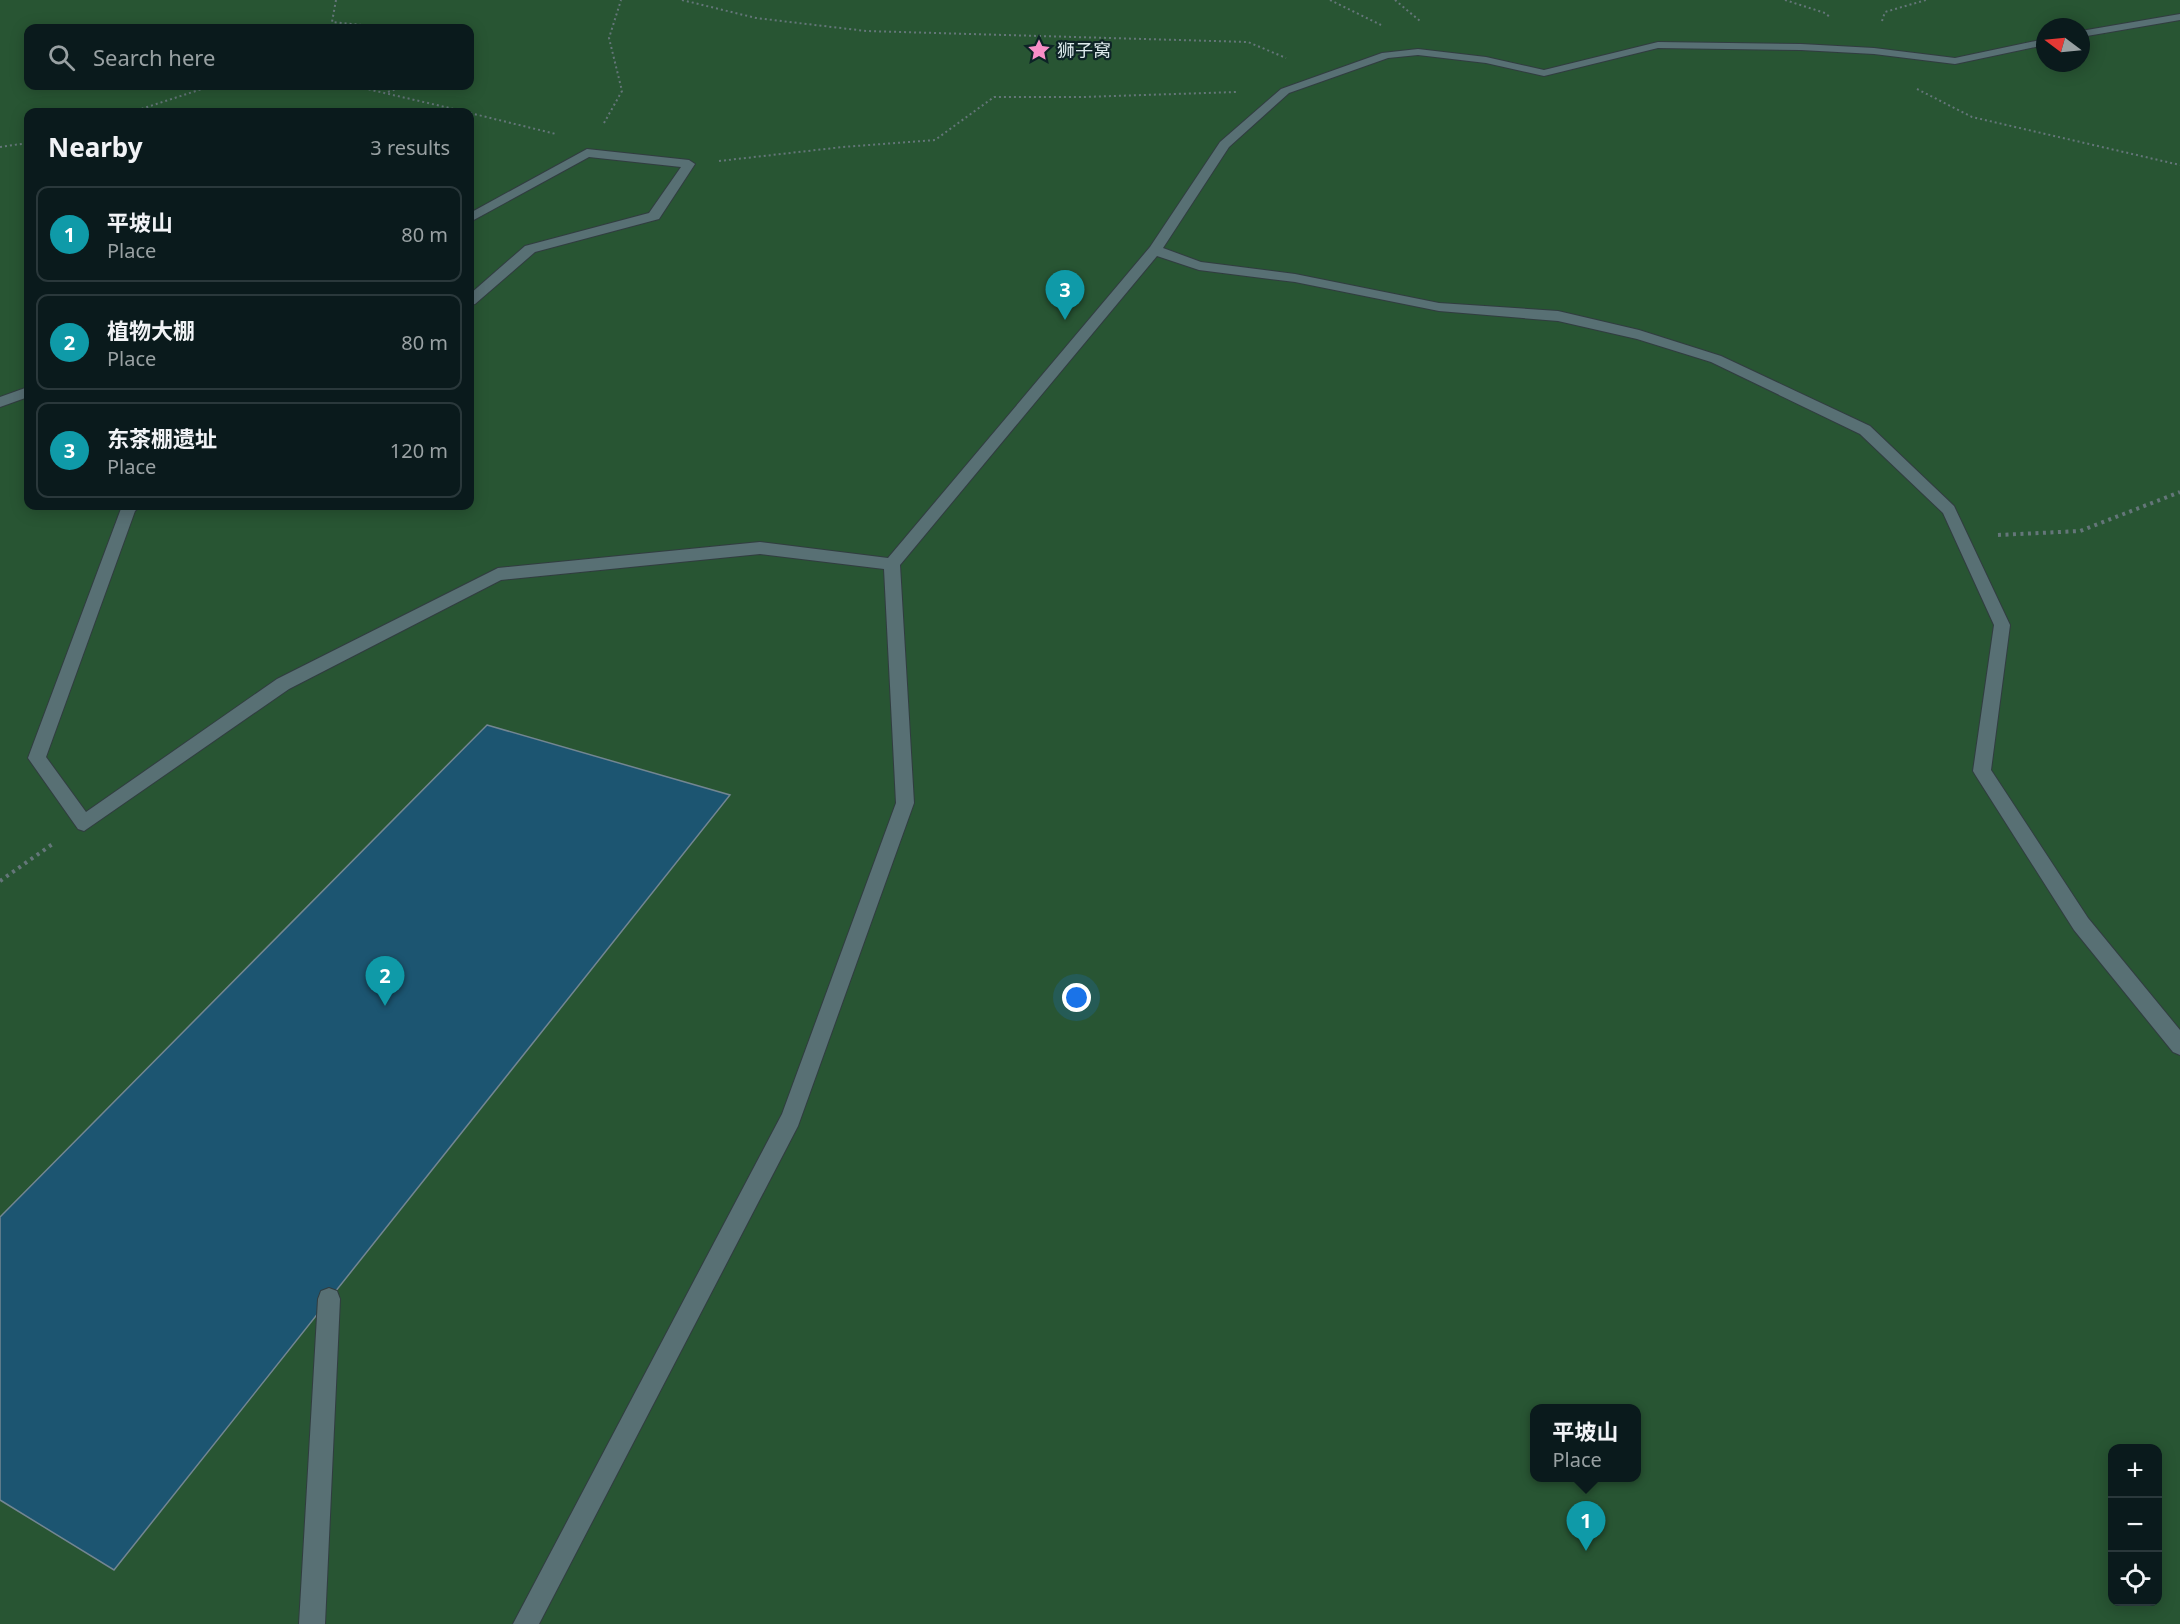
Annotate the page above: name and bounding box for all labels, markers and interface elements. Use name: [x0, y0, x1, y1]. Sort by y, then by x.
north arrow: [2036, 18, 2090, 72]
search box: [24, 24, 474, 90]
place icon: 狮子窝: [1026, 37, 1052, 63]
place label: 狮子窝: [1057, 38, 1111, 62]
icon: search: [45, 41, 78, 74]
text: Search here: [93, 42, 215, 72]
text: Nearby: [48, 129, 143, 165]
text: 3 results: [370, 134, 450, 161]
text: 平坡山: [107, 207, 173, 237]
text: 1: [64, 221, 75, 248]
text: 80 m: [401, 221, 448, 248]
text: Place: [107, 237, 156, 264]
pin: 3: [1046, 270, 1084, 320]
text: 植物大棚: [107, 315, 195, 345]
text: 2: [64, 329, 75, 356]
text: 80 m: [401, 329, 448, 356]
text: Place: [107, 345, 156, 372]
text: 东茶棚遗址: [107, 423, 217, 453]
text: 3: [64, 437, 75, 464]
text: 120 m: [390, 437, 448, 464]
text: Place: [107, 453, 156, 480]
pin: 2: [366, 956, 404, 1006]
your location: [1062, 983, 1091, 1012]
popup: [1530, 1404, 1641, 1482]
text: 平坡山: [1552, 1416, 1619, 1446]
map controls: [2108, 1444, 2162, 1606]
button: +: [2108, 1444, 2162, 1498]
text: Place: [1552, 1446, 1602, 1473]
button: −: [2108, 1498, 2162, 1552]
pin: 1: [1566, 1502, 1606, 1551]
button: locate: [2108, 1552, 2162, 1606]

